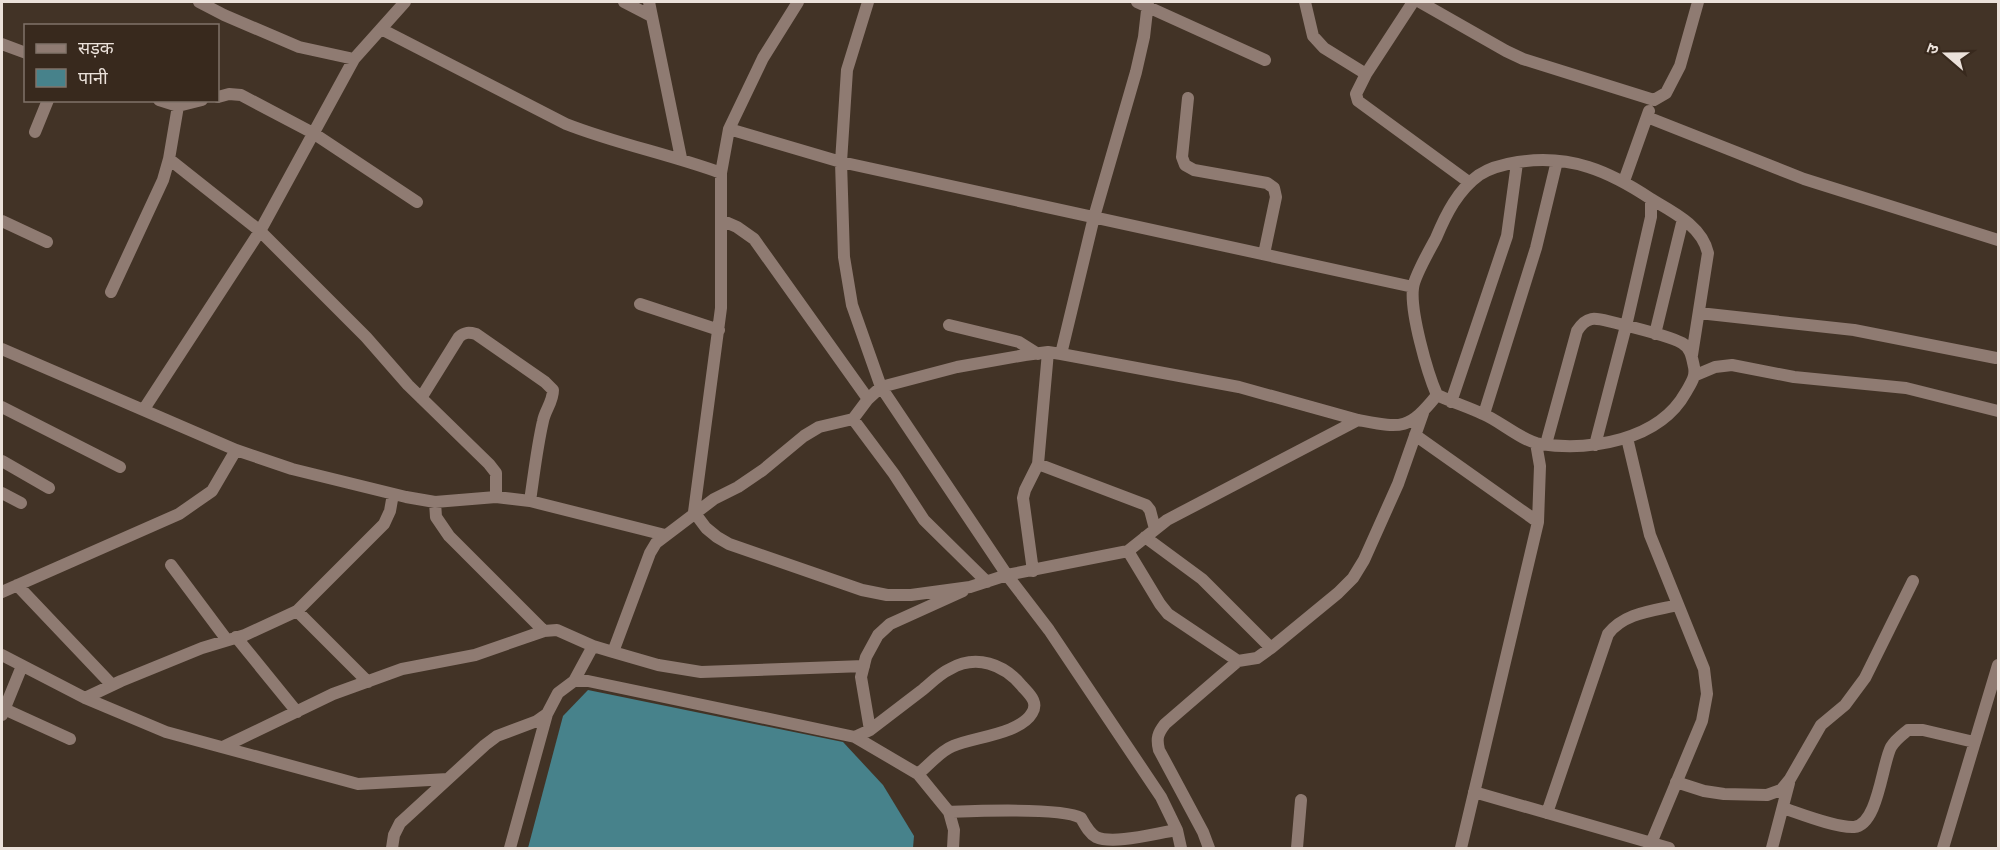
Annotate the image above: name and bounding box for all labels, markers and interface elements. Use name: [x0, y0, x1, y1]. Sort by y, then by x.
legend: [24, 24, 219, 102]
north arrow: [1916, 24, 1976, 84]
text: सड़क: [78, 37, 115, 58]
text: उ: [1922, 41, 1942, 56]
text: पानी: [78, 67, 108, 87]

